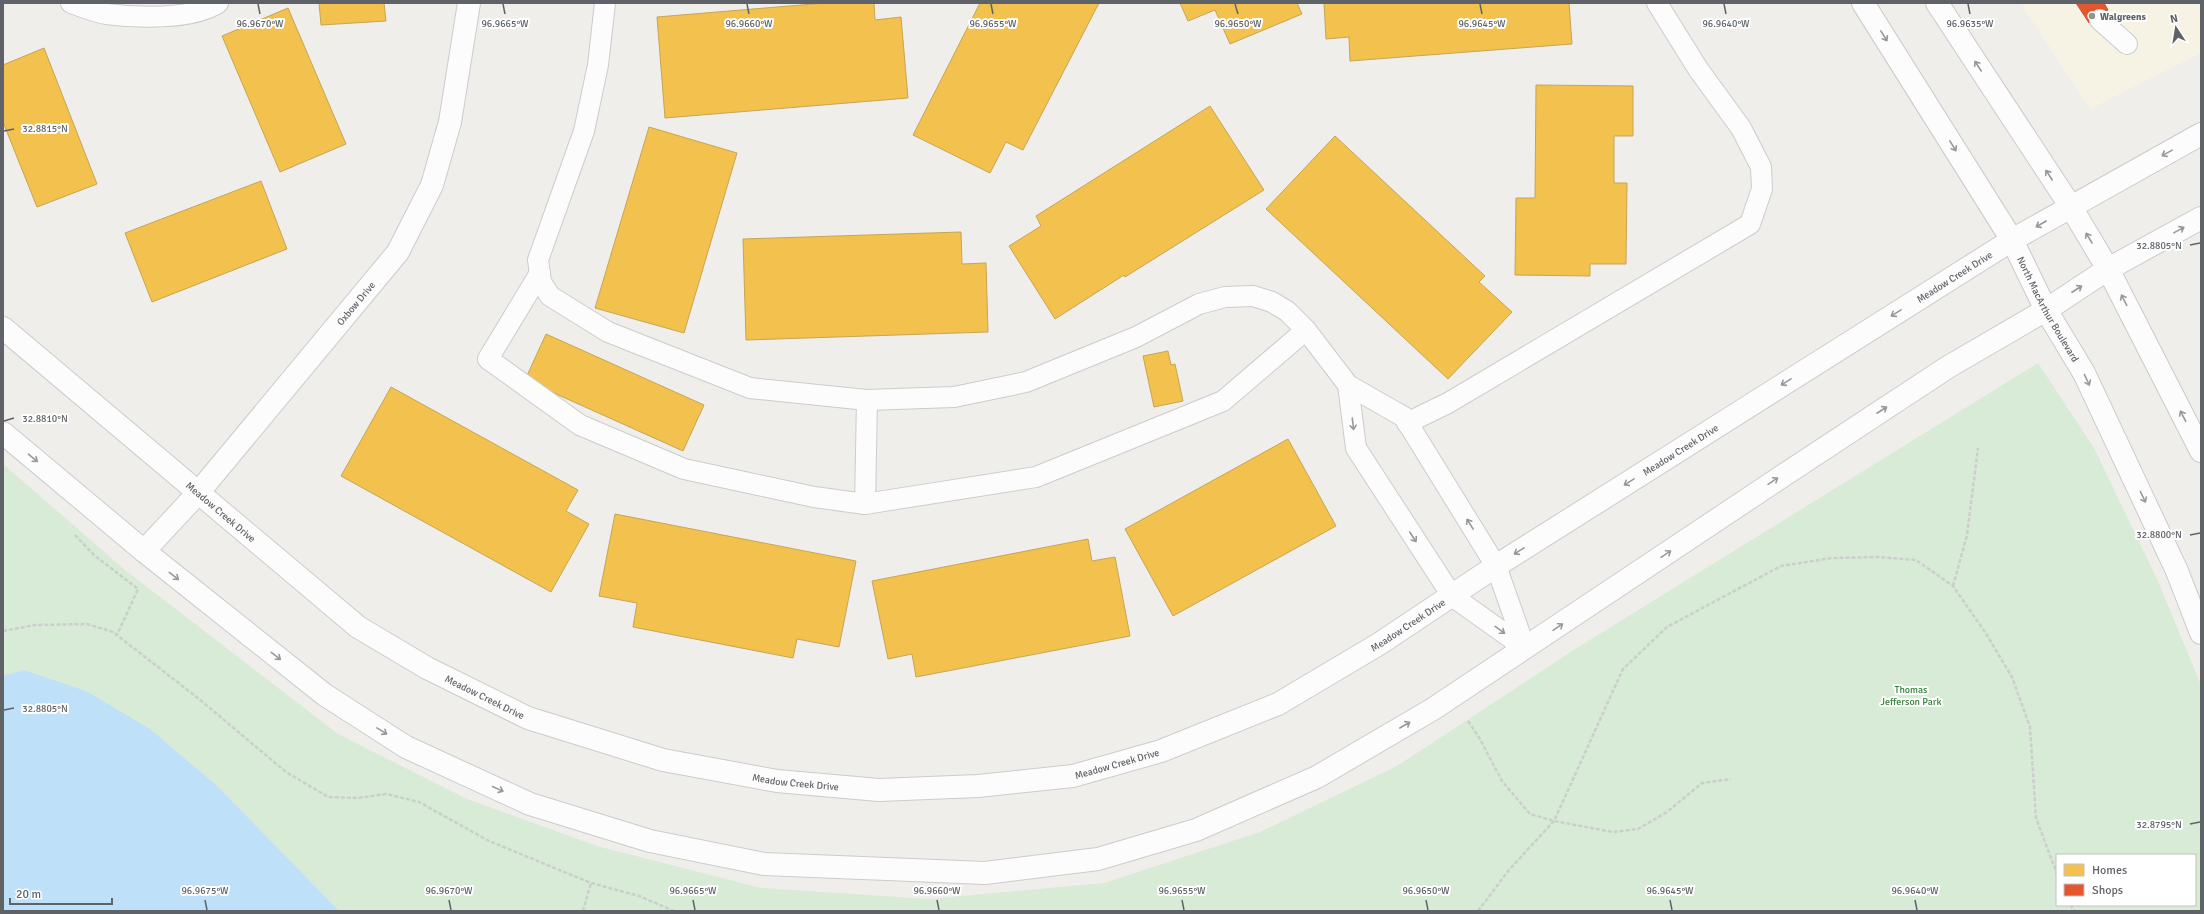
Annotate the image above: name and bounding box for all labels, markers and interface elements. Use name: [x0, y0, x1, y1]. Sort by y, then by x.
north arrow: [2156, 8, 2196, 48]
marker: Walgreens: [2087, 11, 2097, 21]
place label: Walgreens: [2100, 11, 2147, 23]
text: N: [2169, 12, 2179, 26]
text: 96.9670°W: [236, 18, 284, 30]
text: 96.9665°W: [481, 18, 529, 30]
text: 96.9660°W: [725, 18, 773, 30]
text: 96.9655°W: [969, 18, 1017, 30]
text: 96.9650°W: [1214, 18, 1262, 30]
text: 96.9645°W: [1458, 18, 1506, 30]
text: 96.9640°W: [1702, 18, 1750, 30]
text: 96.9635°W: [1946, 18, 1994, 30]
one-way arrow: [1880, 30, 1888, 41]
one-way arrow: [1974, 61, 1982, 72]
text: 32.8815°N: [22, 123, 68, 135]
one-way arrow: [1949, 140, 1957, 151]
one-way arrow: [2161, 150, 2173, 158]
one-way arrow: [2045, 169, 2053, 180]
one-way arrow: [2035, 220, 2047, 228]
one-way arrow: [2173, 226, 2185, 233]
one-way arrow: [2085, 232, 2093, 244]
text: 32.8805°N: [2136, 240, 2182, 252]
street label: Meadow Creek Drive: [1915, 249, 1995, 306]
street label: North MacArthur Boulevard: [2014, 255, 2081, 364]
street label: Oxbow Drive: [335, 279, 378, 328]
one-way arrow: [2071, 285, 2083, 293]
one-way arrow: [2119, 295, 2127, 307]
one-way arrow: [1891, 309, 1902, 317]
one-way arrow: [2084, 373, 2091, 385]
one-way arrow: [1780, 379, 1792, 387]
one-way arrow: [1876, 406, 1888, 414]
one-way arrow: [2179, 410, 2186, 422]
text: 32.8810°N: [22, 413, 68, 425]
one-way arrow: [1349, 417, 1357, 430]
street label: Meadow Creek Drive: [1641, 422, 1721, 479]
one-way arrow: [27, 454, 38, 463]
one-way arrow: [1768, 477, 1779, 486]
one-way arrow: [1623, 478, 1635, 486]
street label: Meadow Creek Drive: [183, 480, 258, 545]
one-way arrow: [2140, 491, 2147, 503]
one-way arrow: [1465, 518, 1473, 530]
text: 32.8800°N: [2136, 529, 2182, 541]
one-way arrow: [1410, 531, 1418, 543]
one-way arrow: [1514, 547, 1525, 555]
one-way arrow: [1660, 550, 1671, 558]
one-way arrow: [169, 571, 180, 580]
street label: Meadow Creek Drive: [1369, 596, 1448, 655]
one-way arrow: [1552, 623, 1563, 631]
one-way arrow: [1494, 626, 1505, 634]
one-way arrow: [271, 652, 282, 661]
street label: Meadow Creek Drive: [443, 673, 526, 722]
park label: Thomas Jefferson Park: [1881, 684, 1941, 708]
text: 32.8805°N: [22, 703, 68, 715]
one-way arrow: [1399, 721, 1411, 729]
one-way arrow: [376, 727, 387, 735]
street label: Meadow Creek Drive: [1074, 747, 1161, 782]
street label: Meadow Creek Drive: [751, 772, 839, 793]
one-way arrow: [492, 786, 504, 793]
text: 32.8795°N: [2136, 819, 2182, 831]
legend: [2056, 854, 2196, 906]
text: Homes: [2092, 863, 2127, 878]
scale bar: [10, 880, 112, 906]
text: Shops: [2092, 883, 2123, 898]
text: 96.9675°W: [181, 885, 229, 897]
text: 96.9670°W: [425, 885, 473, 897]
text: 96.9665°W: [669, 885, 717, 897]
text: 96.9660°W: [913, 885, 961, 897]
text: 96.9655°W: [1158, 885, 1206, 897]
text: 96.9650°W: [1402, 885, 1450, 897]
text: 96.9645°W: [1646, 885, 1694, 897]
text: 96.9640°W: [1891, 885, 1939, 897]
text: 20 m: [16, 887, 41, 902]

